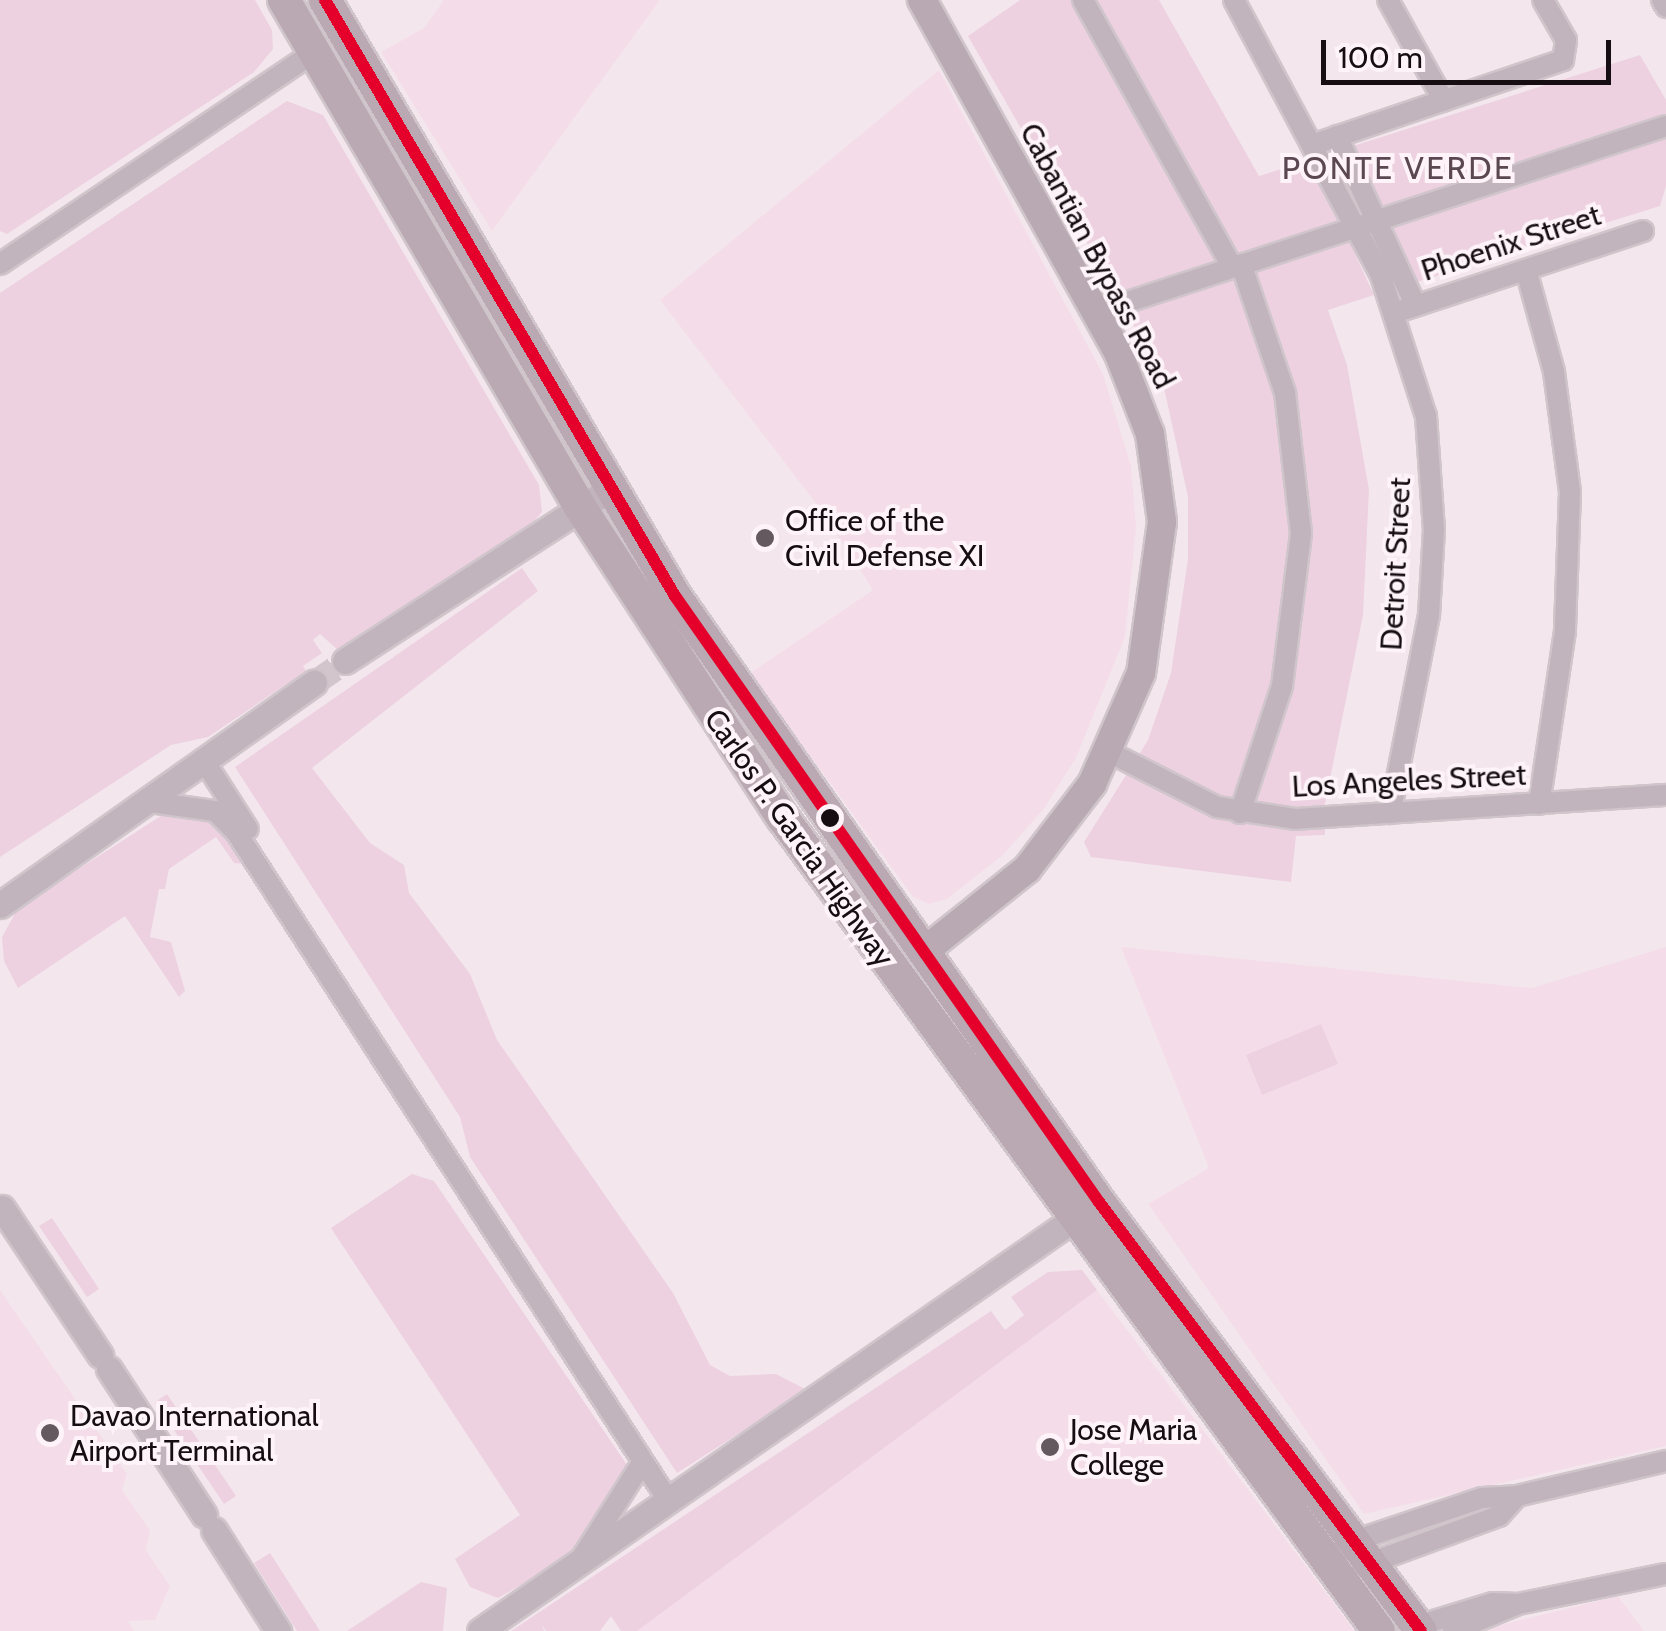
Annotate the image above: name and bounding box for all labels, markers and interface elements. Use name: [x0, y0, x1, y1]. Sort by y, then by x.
scale bar: [1326, 20, 1616, 82]
text: 100 m: [1338, 39, 1423, 76]
street label: Cabantian Bypass Road: [1012, 117, 1182, 395]
district label: PONTE VERDE: [1282, 149, 1514, 187]
street label: Phoenix Street: [1417, 197, 1605, 289]
street label: Detroit Street: [1373, 477, 1419, 651]
place label: Office of the Civil Defense XI: [785, 503, 984, 574]
marker: Office of the Civil Defense XI: [754, 527, 776, 549]
street label: Carlos P. Garcia Highway: [696, 702, 902, 974]
street label: Los Angeles Street: [1291, 757, 1527, 805]
unlabelled marker: [820, 808, 840, 828]
place label: Davao International Airport Terminal: [70, 1398, 318, 1468]
place label: Jose Maria College: [1070, 1412, 1197, 1482]
marker: Davao International Airport Terminal: [39, 1422, 61, 1444]
marker: Jose Maria College: [1039, 1436, 1061, 1458]

